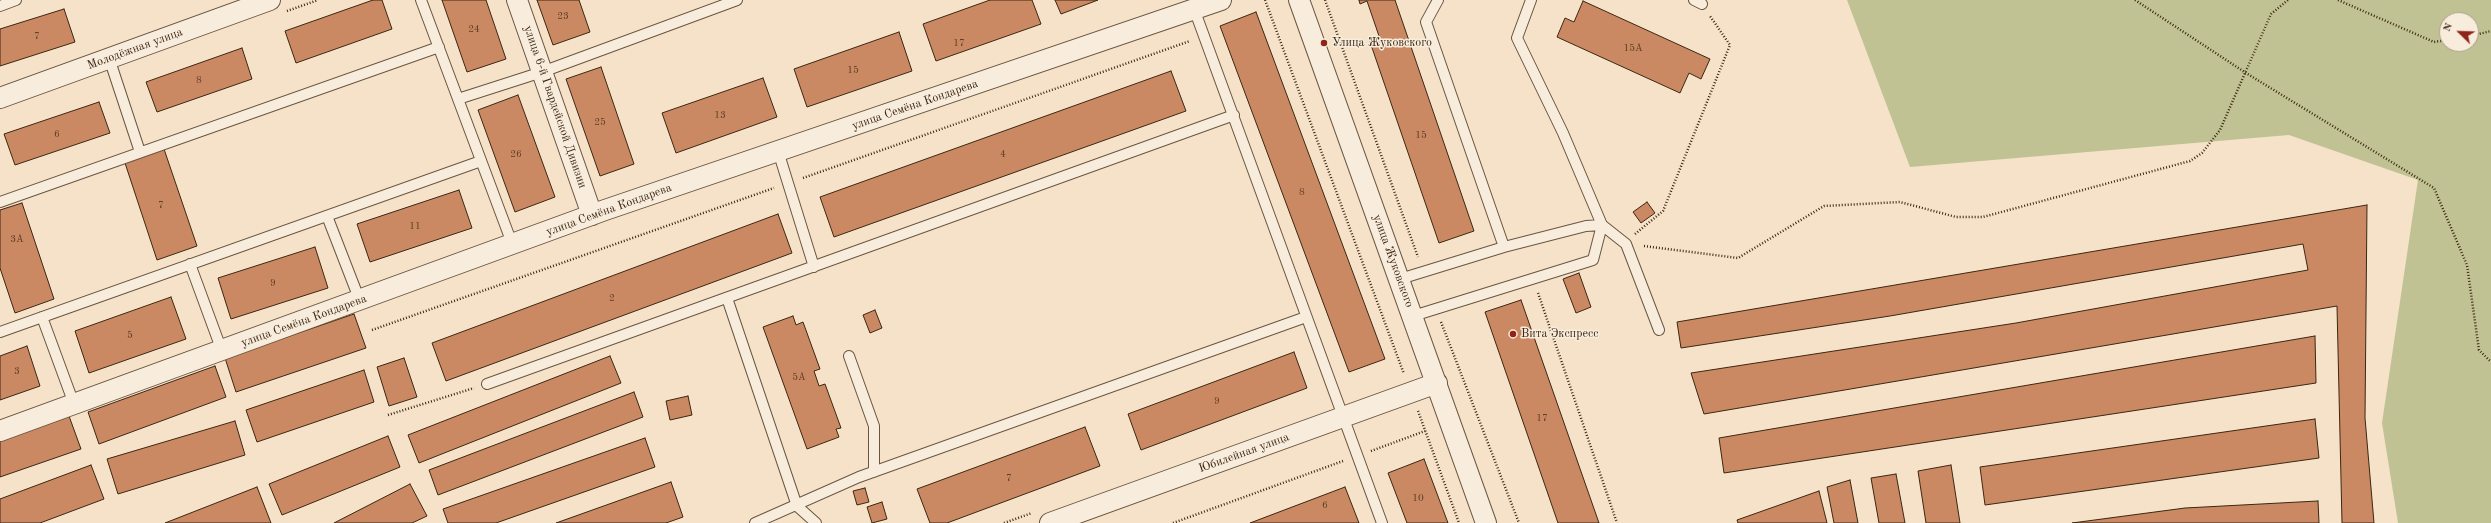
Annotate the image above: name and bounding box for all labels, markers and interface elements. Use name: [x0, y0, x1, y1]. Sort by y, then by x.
house number: 23: [557, 10, 569, 22]
north arrow: [2439, 12, 2479, 52]
text: N: [2442, 21, 2455, 34]
house number: 24: [468, 23, 480, 35]
street label: улица 6-й Гвардейской Дивизии: [520, 24, 590, 190]
street label: Молодёжная улица: [85, 25, 185, 73]
house number: 7: [34, 30, 40, 42]
place label: Улица Жуковского: [1332, 36, 1432, 50]
house number: 17: [953, 37, 965, 49]
marker: Улица Жуковского: [1319, 38, 1329, 48]
house number: 15А: [1623, 42, 1643, 54]
house number: 15: [847, 64, 859, 76]
house number: 8: [196, 74, 202, 86]
street label: улица Семёна Кондарева: [850, 77, 980, 133]
house number: 13: [714, 109, 726, 121]
house number: 25: [594, 116, 606, 128]
house number: 6: [54, 128, 60, 140]
house number: 15: [1415, 129, 1427, 141]
house number: 26: [510, 148, 522, 160]
house number: 4: [1000, 148, 1006, 160]
street label: улица Семёна Кондарева: [544, 181, 674, 239]
house number: 8: [1299, 186, 1305, 198]
house number: 7: [158, 199, 164, 211]
street label: улица Жуковского: [1369, 212, 1417, 310]
house number: 11: [409, 220, 421, 232]
house number: 3А: [10, 233, 24, 245]
house number: 9: [270, 277, 276, 289]
street label: улица Семёна Кондарева: [239, 292, 369, 350]
house number: 2: [609, 292, 615, 304]
place label: Вита Экспресс: [1521, 327, 1598, 341]
house number: 5: [127, 329, 133, 341]
marker: Вита Экспресс: [1508, 329, 1518, 339]
house number: 3: [14, 365, 20, 377]
house number: 5А: [792, 371, 806, 383]
house number: 9: [1214, 395, 1220, 407]
house number: 17: [1536, 412, 1548, 424]
street label: Юбилейная улица: [1197, 430, 1291, 476]
house number: 7: [1006, 472, 1012, 484]
house number: 10: [1412, 492, 1424, 504]
house number: 6: [1322, 499, 1328, 511]

